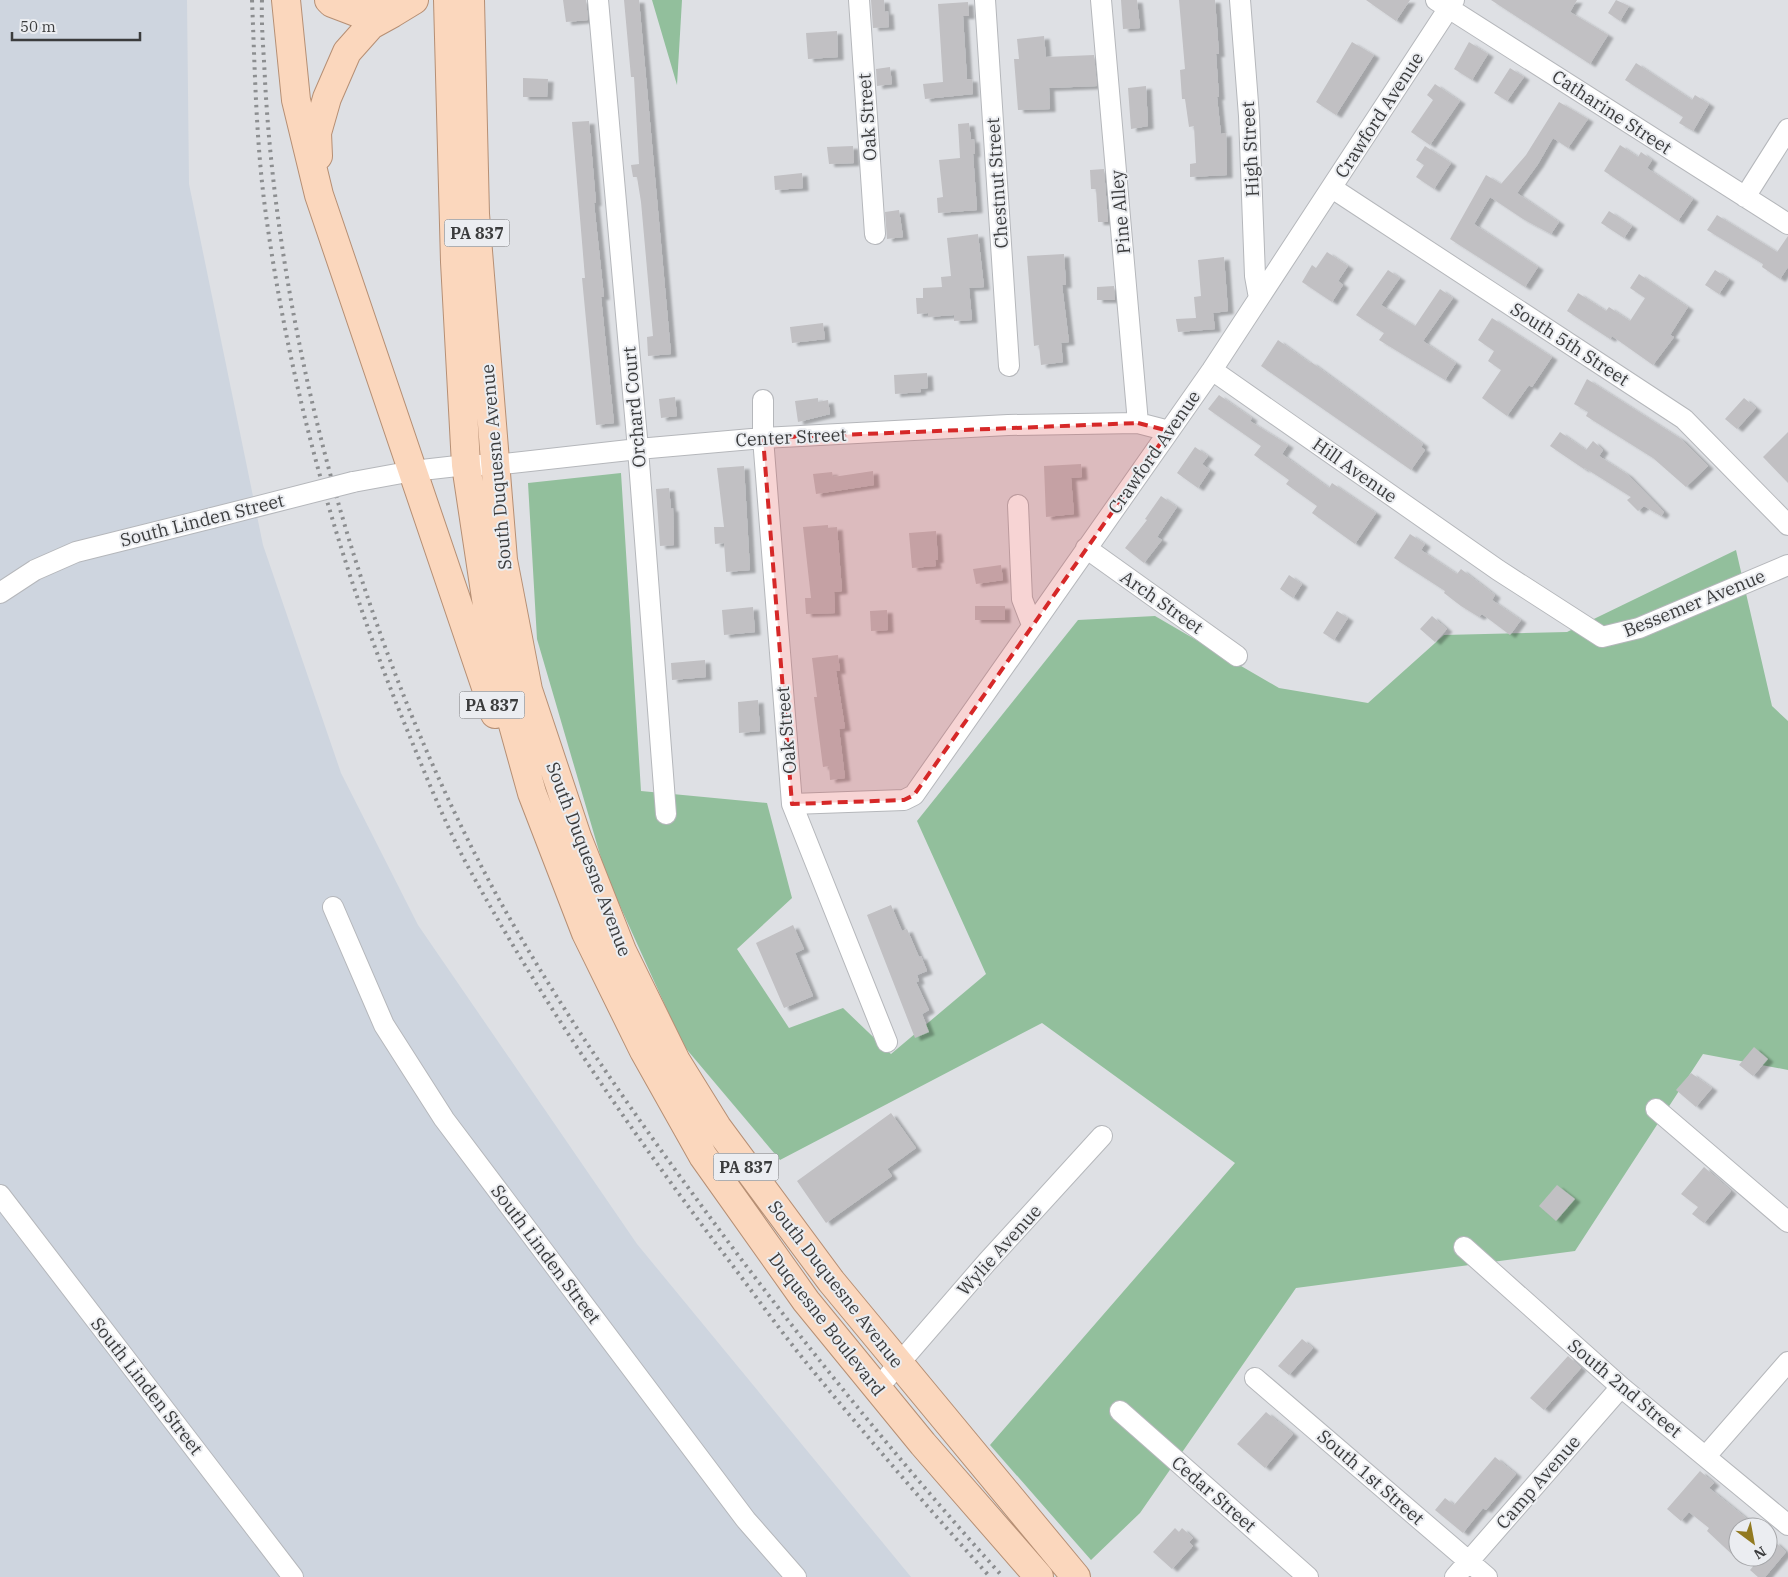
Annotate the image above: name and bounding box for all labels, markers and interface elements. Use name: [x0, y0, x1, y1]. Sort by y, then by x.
scale bar: [12, 10, 140, 42]
text: 50 m: [20, 17, 56, 36]
street label: Crawford Avenue: [1330, 48, 1428, 182]
street label: Catharine Street: [1548, 65, 1676, 159]
street label: Oak Street: [852, 72, 882, 162]
street label: High Street: [1236, 101, 1264, 197]
street label: Chestnut Street: [981, 117, 1013, 249]
street label: Pine Alley: [1105, 169, 1135, 255]
road number: PA 837: [444, 220, 510, 247]
street label: South 5th Street: [1506, 297, 1634, 391]
street label: Orchard Court: [617, 345, 651, 469]
street label: South Duquesne Avenue: [476, 363, 516, 571]
street label: Crawford Avenue: [1103, 386, 1205, 518]
street label: Center Street: [735, 423, 847, 451]
street label: Hill Avenue: [1308, 432, 1402, 508]
street label: South Linden Street: [118, 488, 286, 552]
street label: Bessemer Avenue: [1620, 564, 1768, 642]
street label: Arch Street: [1116, 565, 1208, 639]
street label: Oak Street: [771, 685, 801, 775]
road number: PA 837: [460, 692, 524, 718]
street label: South Duquesne Avenue: [541, 759, 637, 959]
road number: PA 837: [714, 1154, 778, 1180]
street label: South Linden Street: [486, 1180, 606, 1328]
street label: South Duquesne Avenue: [763, 1196, 909, 1372]
street label: Wylie Avenue: [952, 1200, 1046, 1300]
street label: Duquesne Boulevard: [764, 1248, 890, 1400]
street label: South Linden Street: [86, 1313, 208, 1459]
street label: South 2nd Street: [1563, 1334, 1687, 1442]
street label: South 1st Street: [1313, 1424, 1429, 1530]
street label: Camp Avenue: [1491, 1430, 1585, 1534]
street label: Cedar Street: [1167, 1451, 1261, 1537]
north arrow: [1728, 1517, 1778, 1567]
text: N: [1750, 1542, 1769, 1564]

